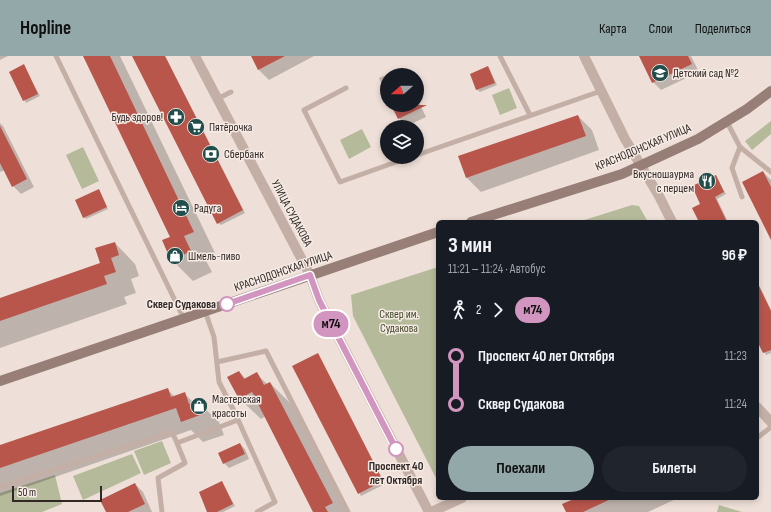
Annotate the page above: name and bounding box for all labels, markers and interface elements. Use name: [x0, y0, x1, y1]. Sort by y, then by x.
text: Hopline: [20, 17, 71, 40]
text: Карта: [599, 20, 627, 37]
text: Слои: [649, 20, 673, 37]
text: Поделиться: [695, 20, 751, 37]
school or university icon: Детский сад №2: [650, 63, 670, 83]
place label: Детский сад №2: [673, 66, 739, 81]
north arrow: [380, 68, 424, 112]
map controls: [380, 68, 424, 164]
pharmacy icon: Будь здоров!: [166, 107, 186, 127]
place label: Будь здоров!: [112, 110, 163, 125]
supermarket icon: Пятёрочка: [186, 117, 206, 137]
place label: Пятёрочка: [209, 120, 253, 135]
button: layers: [380, 120, 424, 164]
street label: КРАСНОДОНСКАЯ УЛИЦА: [593, 120, 694, 174]
bank icon: Сбербанк: [201, 144, 221, 164]
place label: Сбербанк: [224, 147, 264, 162]
place label: Вкусношаурма с перцем: [633, 167, 694, 196]
restaurant icon: Вкусношаурма с перцем: [697, 171, 717, 191]
street label: УЛИЦА СУДАКОВА: [268, 177, 316, 250]
hotel icon: Радуга: [171, 198, 191, 218]
place label: Радуга: [194, 201, 222, 216]
text: 3 мин: [448, 232, 492, 259]
shop icon: Шмель-пиво: [165, 246, 185, 266]
text: 96 ₽: [722, 246, 747, 265]
street label: КРАСНОДОНСКАЯ УЛИЦА: [232, 247, 335, 295]
place label: Шмель-пиво: [188, 249, 240, 264]
text: 11:21 – 11:24 · Автобус: [448, 261, 546, 277]
marker: Сквер Судакова: [219, 296, 235, 312]
place label: Сквер Судакова: [147, 297, 216, 312]
icon: walk: [448, 299, 470, 321]
icon: forward: [487, 299, 509, 321]
text: м74: [523, 301, 542, 318]
text: 2: [476, 302, 481, 318]
park label: Сквер им. Судакова: [379, 307, 419, 336]
line badge: м74: [308, 311, 354, 337]
text: м74: [321, 315, 341, 332]
text: Проспект 40 лет Октября: [478, 347, 615, 366]
text: 11:23: [725, 348, 747, 364]
place label: Мастерская красоты: [212, 392, 261, 421]
text: Сквер Судакова: [478, 395, 564, 414]
shop icon: Мастерская красоты: [189, 396, 209, 416]
text: 11:24: [725, 396, 747, 412]
marker: Проспект 40 лет Октября: [388, 441, 404, 457]
button: Поехали: [448, 446, 594, 492]
button: Билеты: [602, 446, 747, 492]
place label: Проспект 40 лет Октября: [369, 459, 424, 488]
scale bar: [12, 484, 102, 503]
text: 50 m: [18, 486, 36, 499]

